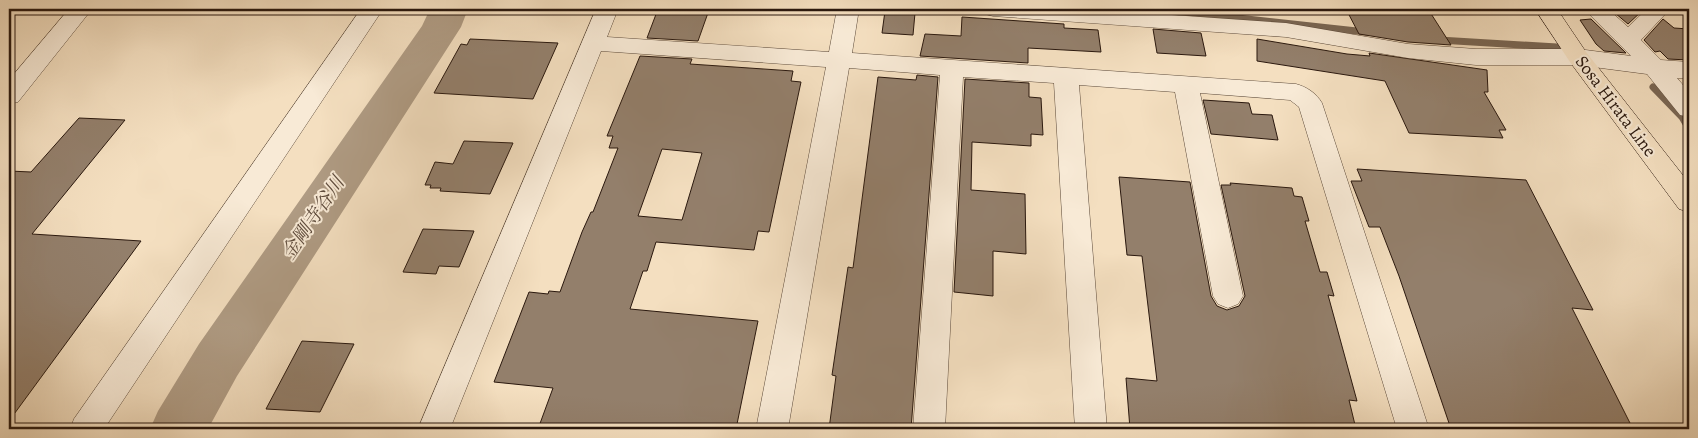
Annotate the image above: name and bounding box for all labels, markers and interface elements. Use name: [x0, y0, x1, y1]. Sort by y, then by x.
street label: Sosa Hirata Line: [1570, 50, 1662, 162]
water label: 金剛寺谷川: [276, 170, 351, 265]

